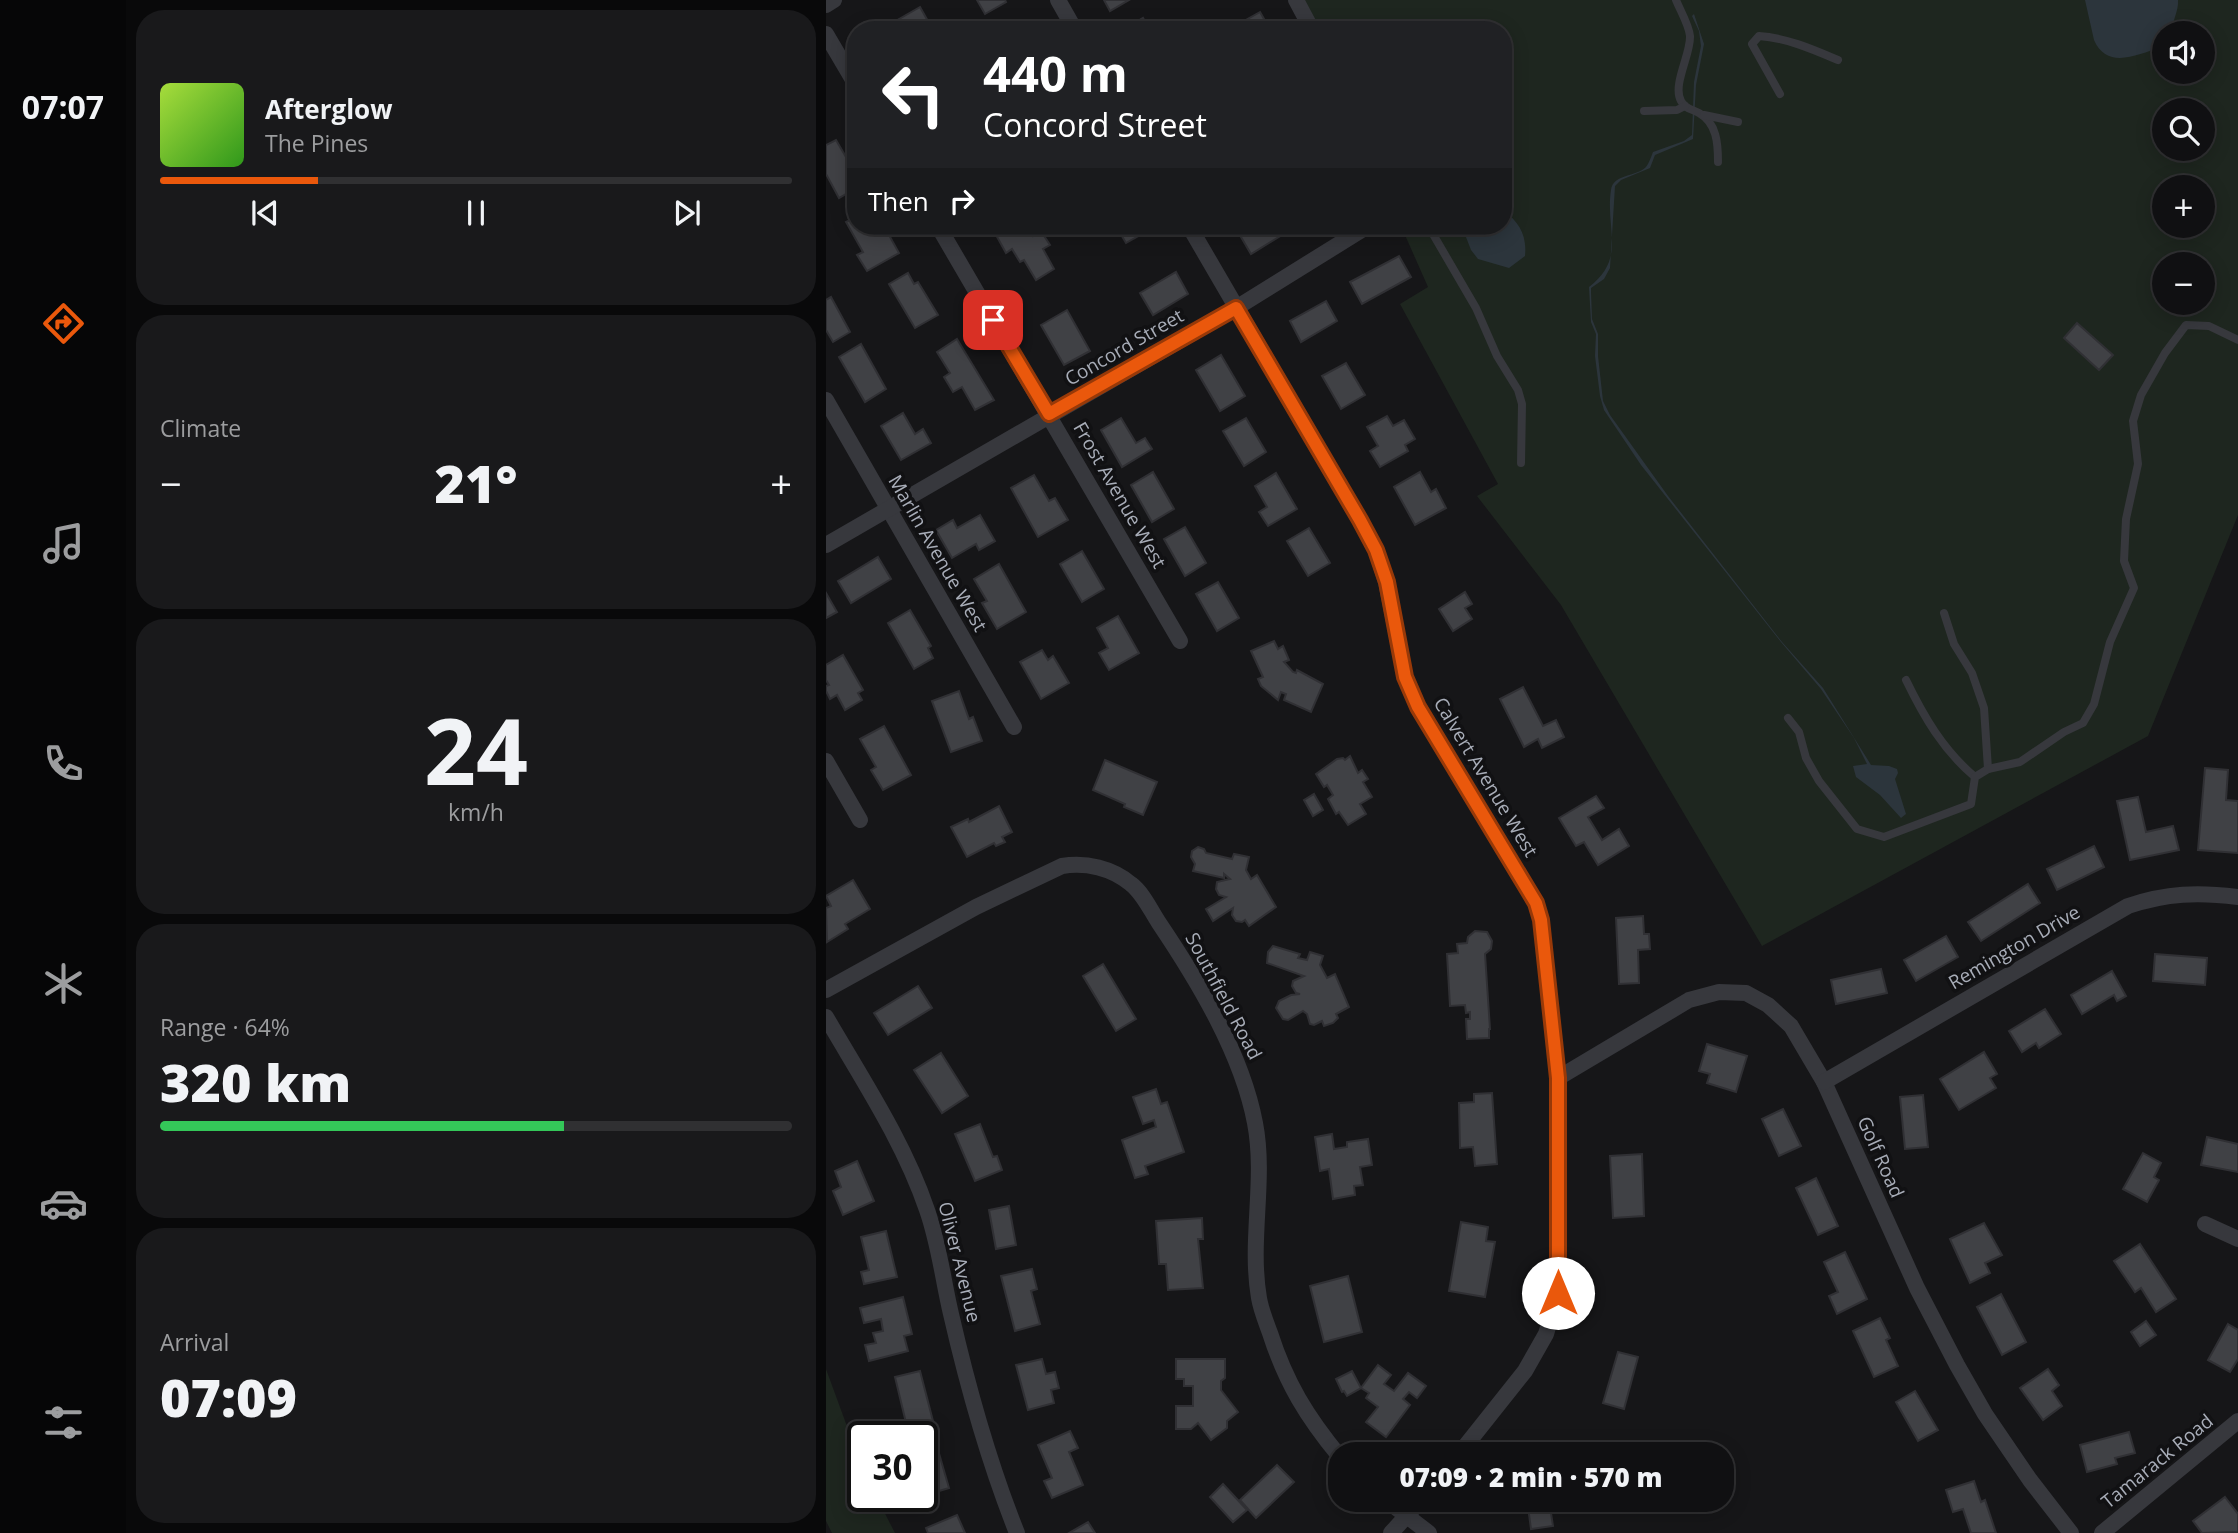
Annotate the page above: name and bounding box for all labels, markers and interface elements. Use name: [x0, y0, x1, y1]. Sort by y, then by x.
map controls: [2152, 21, 2215, 315]
button: sound: [2152, 21, 2215, 84]
text: 440 m: [983, 40, 1128, 106]
icon: left: [868, 49, 959, 140]
text: 07:07: [22, 85, 104, 128]
text: Afterglow: [265, 91, 392, 127]
button: search: [2152, 98, 2215, 161]
text: Concord Street: [983, 103, 1207, 146]
text: The Pines: [265, 127, 368, 159]
button: +: [2152, 175, 2215, 238]
icon: right: [943, 182, 981, 220]
text: Then: [868, 183, 929, 219]
icon: previous: [246, 194, 284, 232]
icon: pause: [457, 194, 495, 232]
icon: next: [668, 194, 706, 232]
button: −: [2152, 252, 2215, 315]
pin: [963, 290, 1023, 350]
icon: directions: [39, 299, 88, 348]
icon: arrive: [974, 301, 1012, 339]
street label: Concord Street: [1060, 302, 1188, 392]
text: Climate: [160, 412, 241, 444]
street label: Frost Avenue West: [1068, 417, 1173, 573]
text: 21°: [435, 447, 517, 518]
text: −: [160, 457, 182, 509]
text: +: [770, 457, 792, 509]
street label: Marlin Avenue West: [883, 470, 994, 636]
icon: music: [39, 519, 88, 568]
text: 24: [424, 688, 528, 812]
street label: Calvert Avenue West: [1428, 692, 1544, 862]
icon: phone: [39, 739, 88, 788]
text: km/h: [448, 796, 504, 828]
street label: Remington Drive: [1943, 899, 2085, 995]
street label: Southfield Road: [1180, 928, 1268, 1064]
icon: climate: [39, 959, 88, 1008]
text: Range · 64%: [160, 1011, 290, 1043]
text: 320 km: [160, 1046, 351, 1117]
street label: Golf Road: [1851, 1112, 1911, 1202]
icon: car: [39, 1179, 88, 1228]
street label: Oliver Avenue: [932, 1199, 988, 1325]
position arrow: [1521, 1256, 1595, 1330]
text: Arrival: [160, 1326, 229, 1358]
text: 07:09: [160, 1361, 297, 1432]
icon: filters: [39, 1398, 88, 1447]
street label: Tamarack Road: [2096, 1408, 2218, 1514]
speed limit sign: 30: [847, 1421, 938, 1512]
text: 07:09 · 2 min · 570 m: [1400, 1459, 1662, 1495]

